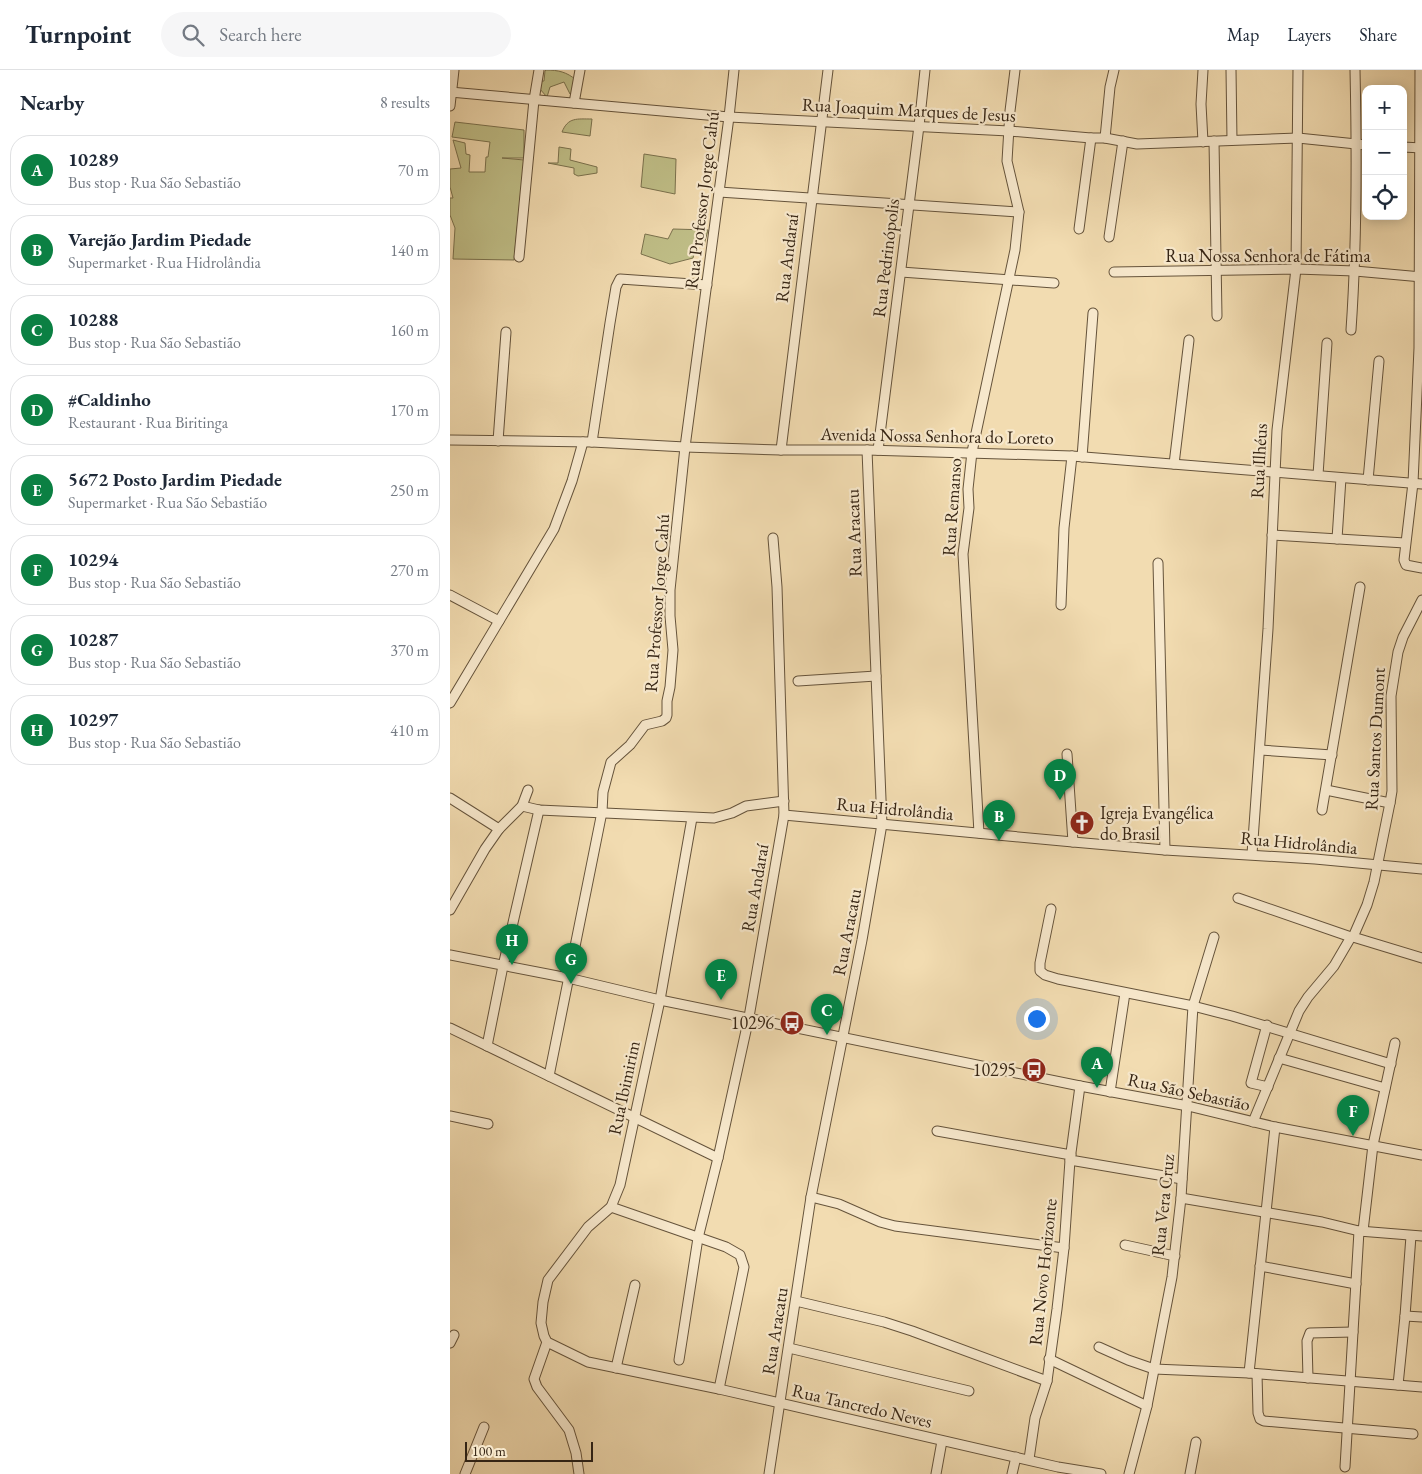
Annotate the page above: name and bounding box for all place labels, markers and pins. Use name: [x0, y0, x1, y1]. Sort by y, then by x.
pin: D: [1044, 759, 1076, 800]
pin: B: [983, 800, 1015, 841]
place label: Igreja Evangélica do Brasil: [1100, 801, 1214, 845]
church icon: Igreja Evangélica do Brasil: [1069, 810, 1095, 836]
pin: H: [496, 924, 528, 965]
pin: G: [555, 943, 587, 984]
pin: E: [705, 959, 737, 1000]
pin: C: [811, 994, 843, 1035]
bus stop icon: 10296: [779, 1010, 805, 1036]
place label: 10296: [731, 1011, 774, 1034]
pin: A: [1081, 1047, 1113, 1088]
bus stop icon: 10295: [1021, 1057, 1047, 1083]
place label: 10295: [973, 1058, 1016, 1081]
pin: F: [1337, 1095, 1369, 1136]

